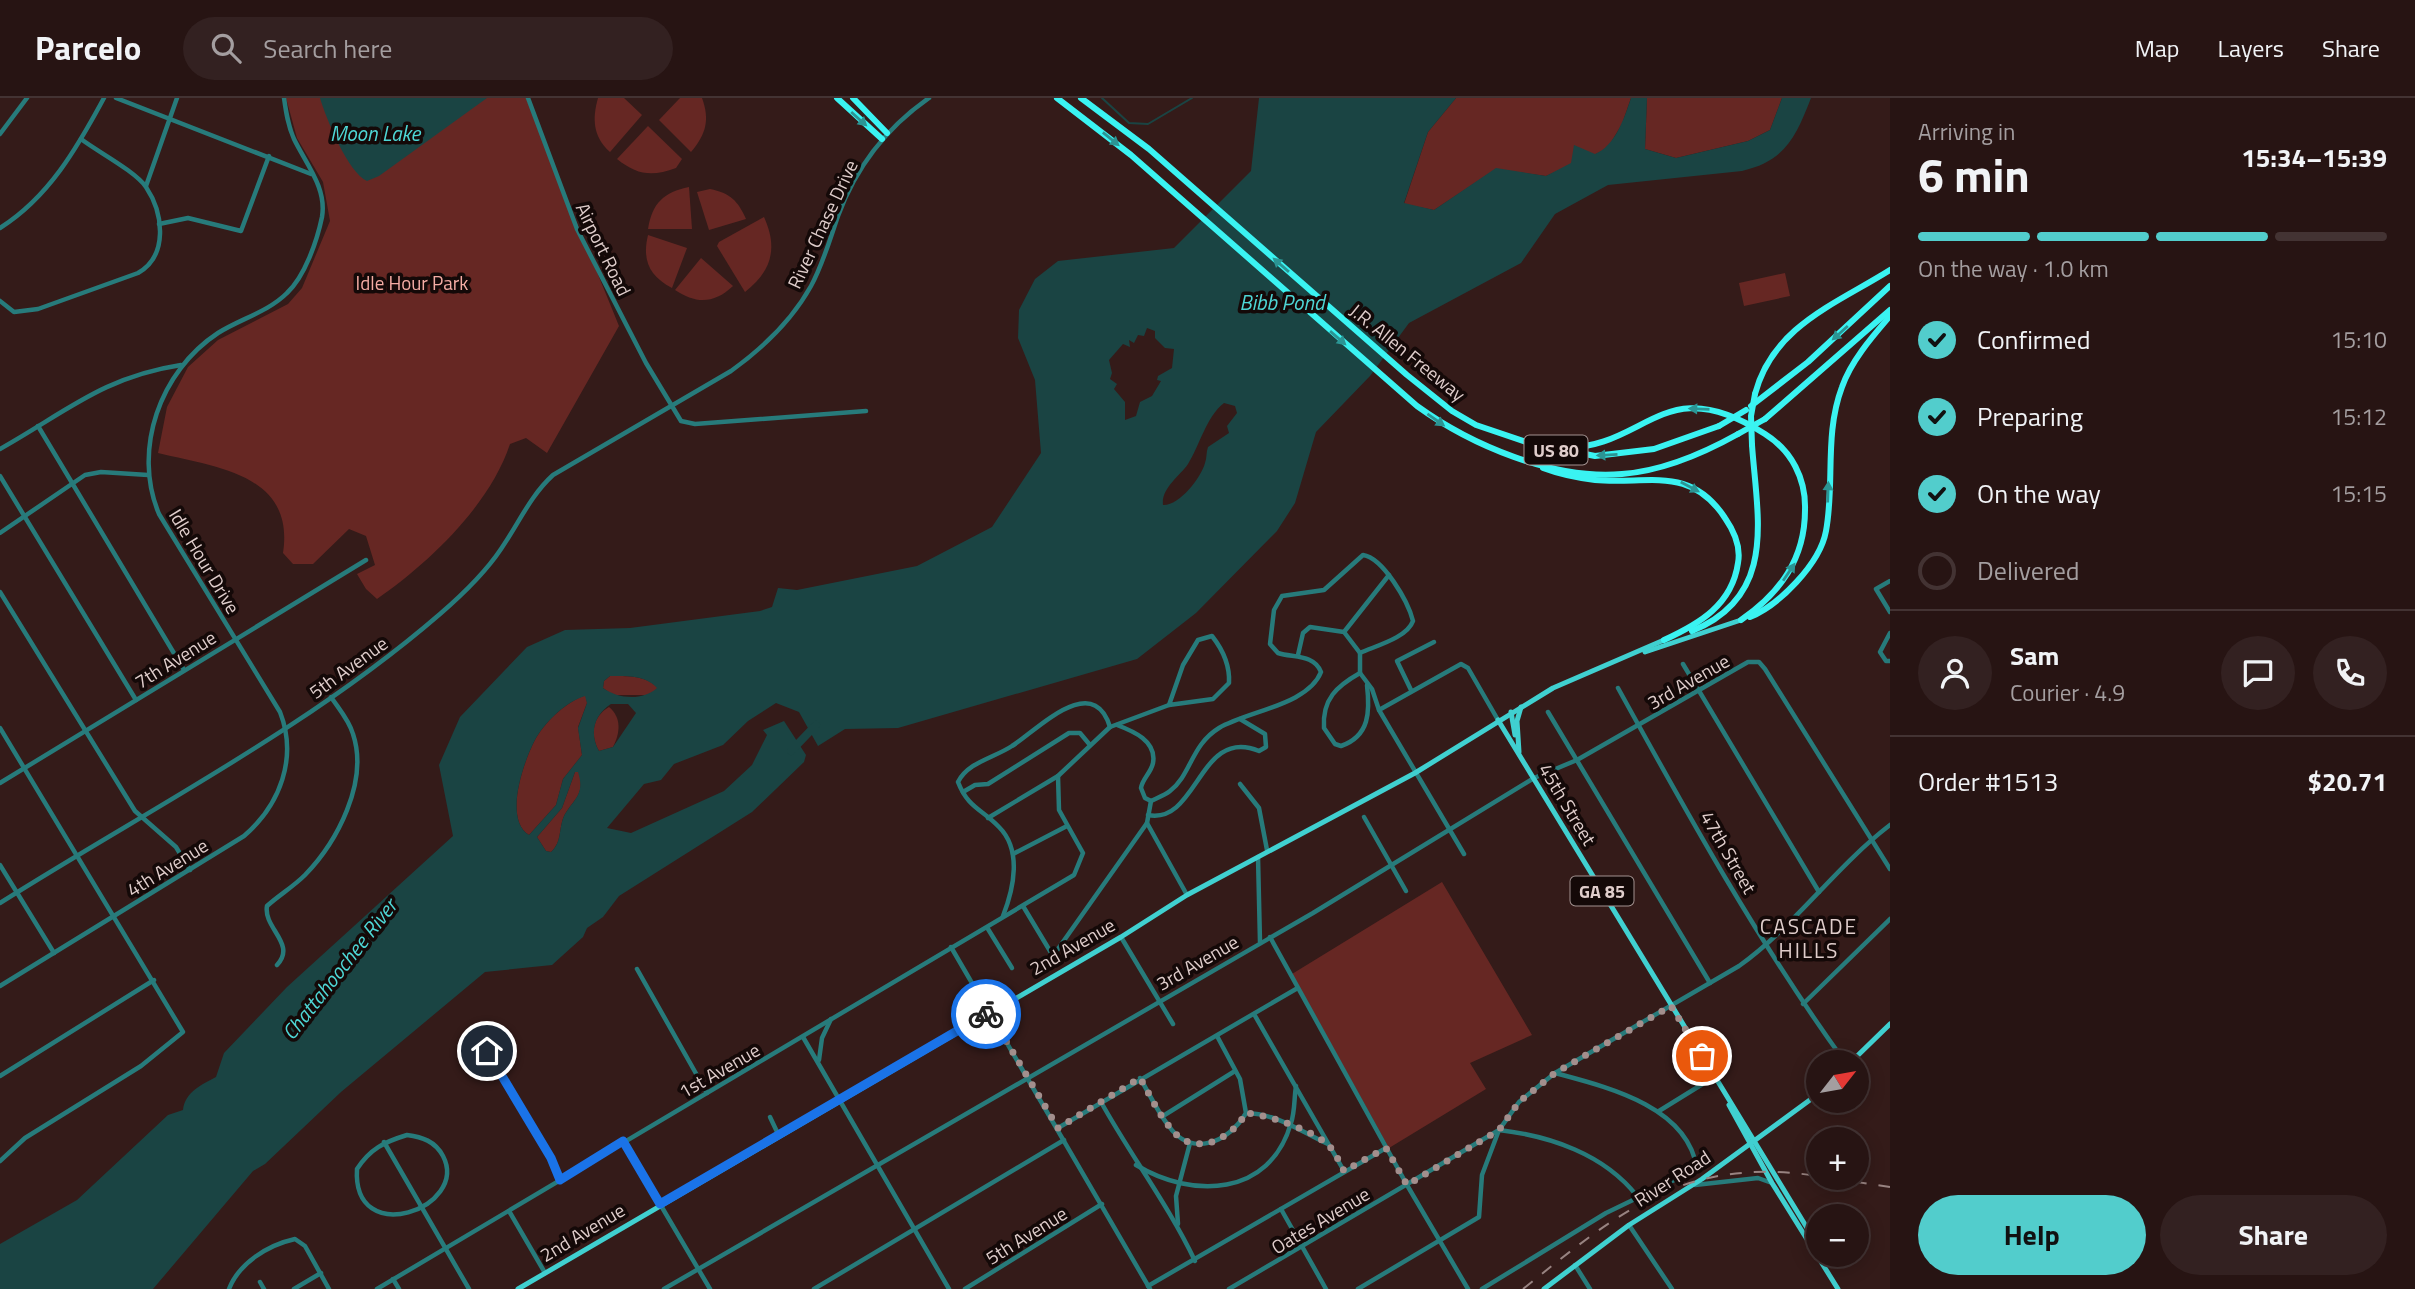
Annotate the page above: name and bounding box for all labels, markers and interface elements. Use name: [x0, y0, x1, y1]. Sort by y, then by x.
search box: [183, 17, 673, 80]
text: Parcelo: [35, 23, 141, 73]
icon: search: [207, 29, 245, 67]
text: Search here: [263, 29, 392, 68]
text: Map: [2135, 30, 2180, 66]
text: Layers: [2218, 30, 2284, 66]
text: Share: [2322, 30, 2380, 66]
one-way arrow: [850, 110, 867, 126]
text: Arriving in: [1918, 114, 2015, 149]
water label: Moon Lake: [330, 117, 421, 149]
one-way arrow: [1103, 131, 1120, 146]
text: 15:34–15:39: [2241, 138, 2387, 177]
text: 6 min: [1918, 140, 2030, 210]
street label: River Chase Drive: [779, 155, 865, 293]
street label: Airport Road: [569, 197, 639, 301]
text: On the way · 1.0 km: [1918, 251, 2109, 286]
one-way arrow: [1273, 258, 1290, 273]
park label: Idle Hour Park: [356, 268, 468, 297]
water label: Bibb Pond: [1240, 286, 1327, 318]
street label: J.R. Allen Freeway: [1344, 296, 1472, 408]
text: Confirmed: [1977, 320, 2091, 359]
icon: check: [1918, 321, 1956, 359]
text: 15:10: [2330, 322, 2387, 357]
one-way arrow: [1831, 325, 1849, 341]
one-way arrow: [1330, 330, 1347, 345]
text: Preparing: [1977, 397, 2083, 436]
icon: check: [1918, 398, 1956, 436]
text: 15:12: [2330, 399, 2387, 434]
one-way arrow: [1688, 404, 1710, 415]
one-way arrow: [1427, 413, 1445, 427]
road number: US 80: [1524, 436, 1588, 464]
one-way arrow: [1596, 450, 1618, 461]
text: On the way: [1977, 474, 2101, 513]
icon: check: [1918, 475, 1956, 513]
text: 15:15: [2330, 476, 2387, 511]
one-way arrow: [1680, 481, 1699, 493]
one-way arrow: [1823, 481, 1834, 503]
street label: Idle Hour Drive: [162, 503, 248, 619]
text: Delivered: [1977, 551, 2080, 590]
one-way arrow: [1782, 563, 1796, 581]
street label: 7th Avenue: [129, 623, 221, 695]
street label: 5th Avenue: [303, 628, 393, 706]
button: person: [1918, 636, 1992, 710]
text: Sam: [2010, 636, 2059, 675]
button: chat: [2221, 636, 2295, 710]
button: phone: [2313, 636, 2387, 710]
street label: 3rd Avenue: [1642, 646, 1734, 716]
text: Courier · 4.9: [2010, 675, 2125, 710]
street label: 45th Street: [1532, 757, 1604, 851]
text: Order #1513: [1918, 762, 2058, 801]
text: $20.71: [2308, 762, 2387, 801]
street label: 47th Street: [1694, 805, 1765, 899]
street label: 4th Avenue: [121, 831, 213, 903]
road number: GA 85: [1570, 876, 1634, 906]
water label: Chattahoochee River: [274, 890, 406, 1046]
street label: 2nd Avenue: [1024, 910, 1120, 982]
district label: CASCADE HILLS: [1760, 910, 1858, 966]
street label: 3rd Avenue: [1151, 927, 1243, 997]
courier: [951, 979, 1021, 1049]
icon: bike: [967, 995, 1005, 1033]
pin: [457, 1021, 517, 1081]
pin: [1672, 1026, 1732, 1086]
icon: home: [468, 1032, 506, 1070]
street label: 1st Avenue: [673, 1035, 765, 1105]
icon: bag: [1683, 1037, 1721, 1075]
north arrow: [1806, 1050, 1869, 1113]
map controls: [1806, 1050, 1869, 1267]
button: +: [1806, 1127, 1869, 1190]
street label: River Road: [1628, 1142, 1716, 1214]
street label: Oates Avenue: [1265, 1179, 1375, 1261]
street label: 2nd Avenue: [534, 1195, 630, 1269]
button: Help: [1918, 1195, 2146, 1275]
button: Share: [2160, 1195, 2387, 1275]
street label: 5th Avenue: [980, 1199, 1072, 1271]
button: −: [1806, 1204, 1869, 1267]

